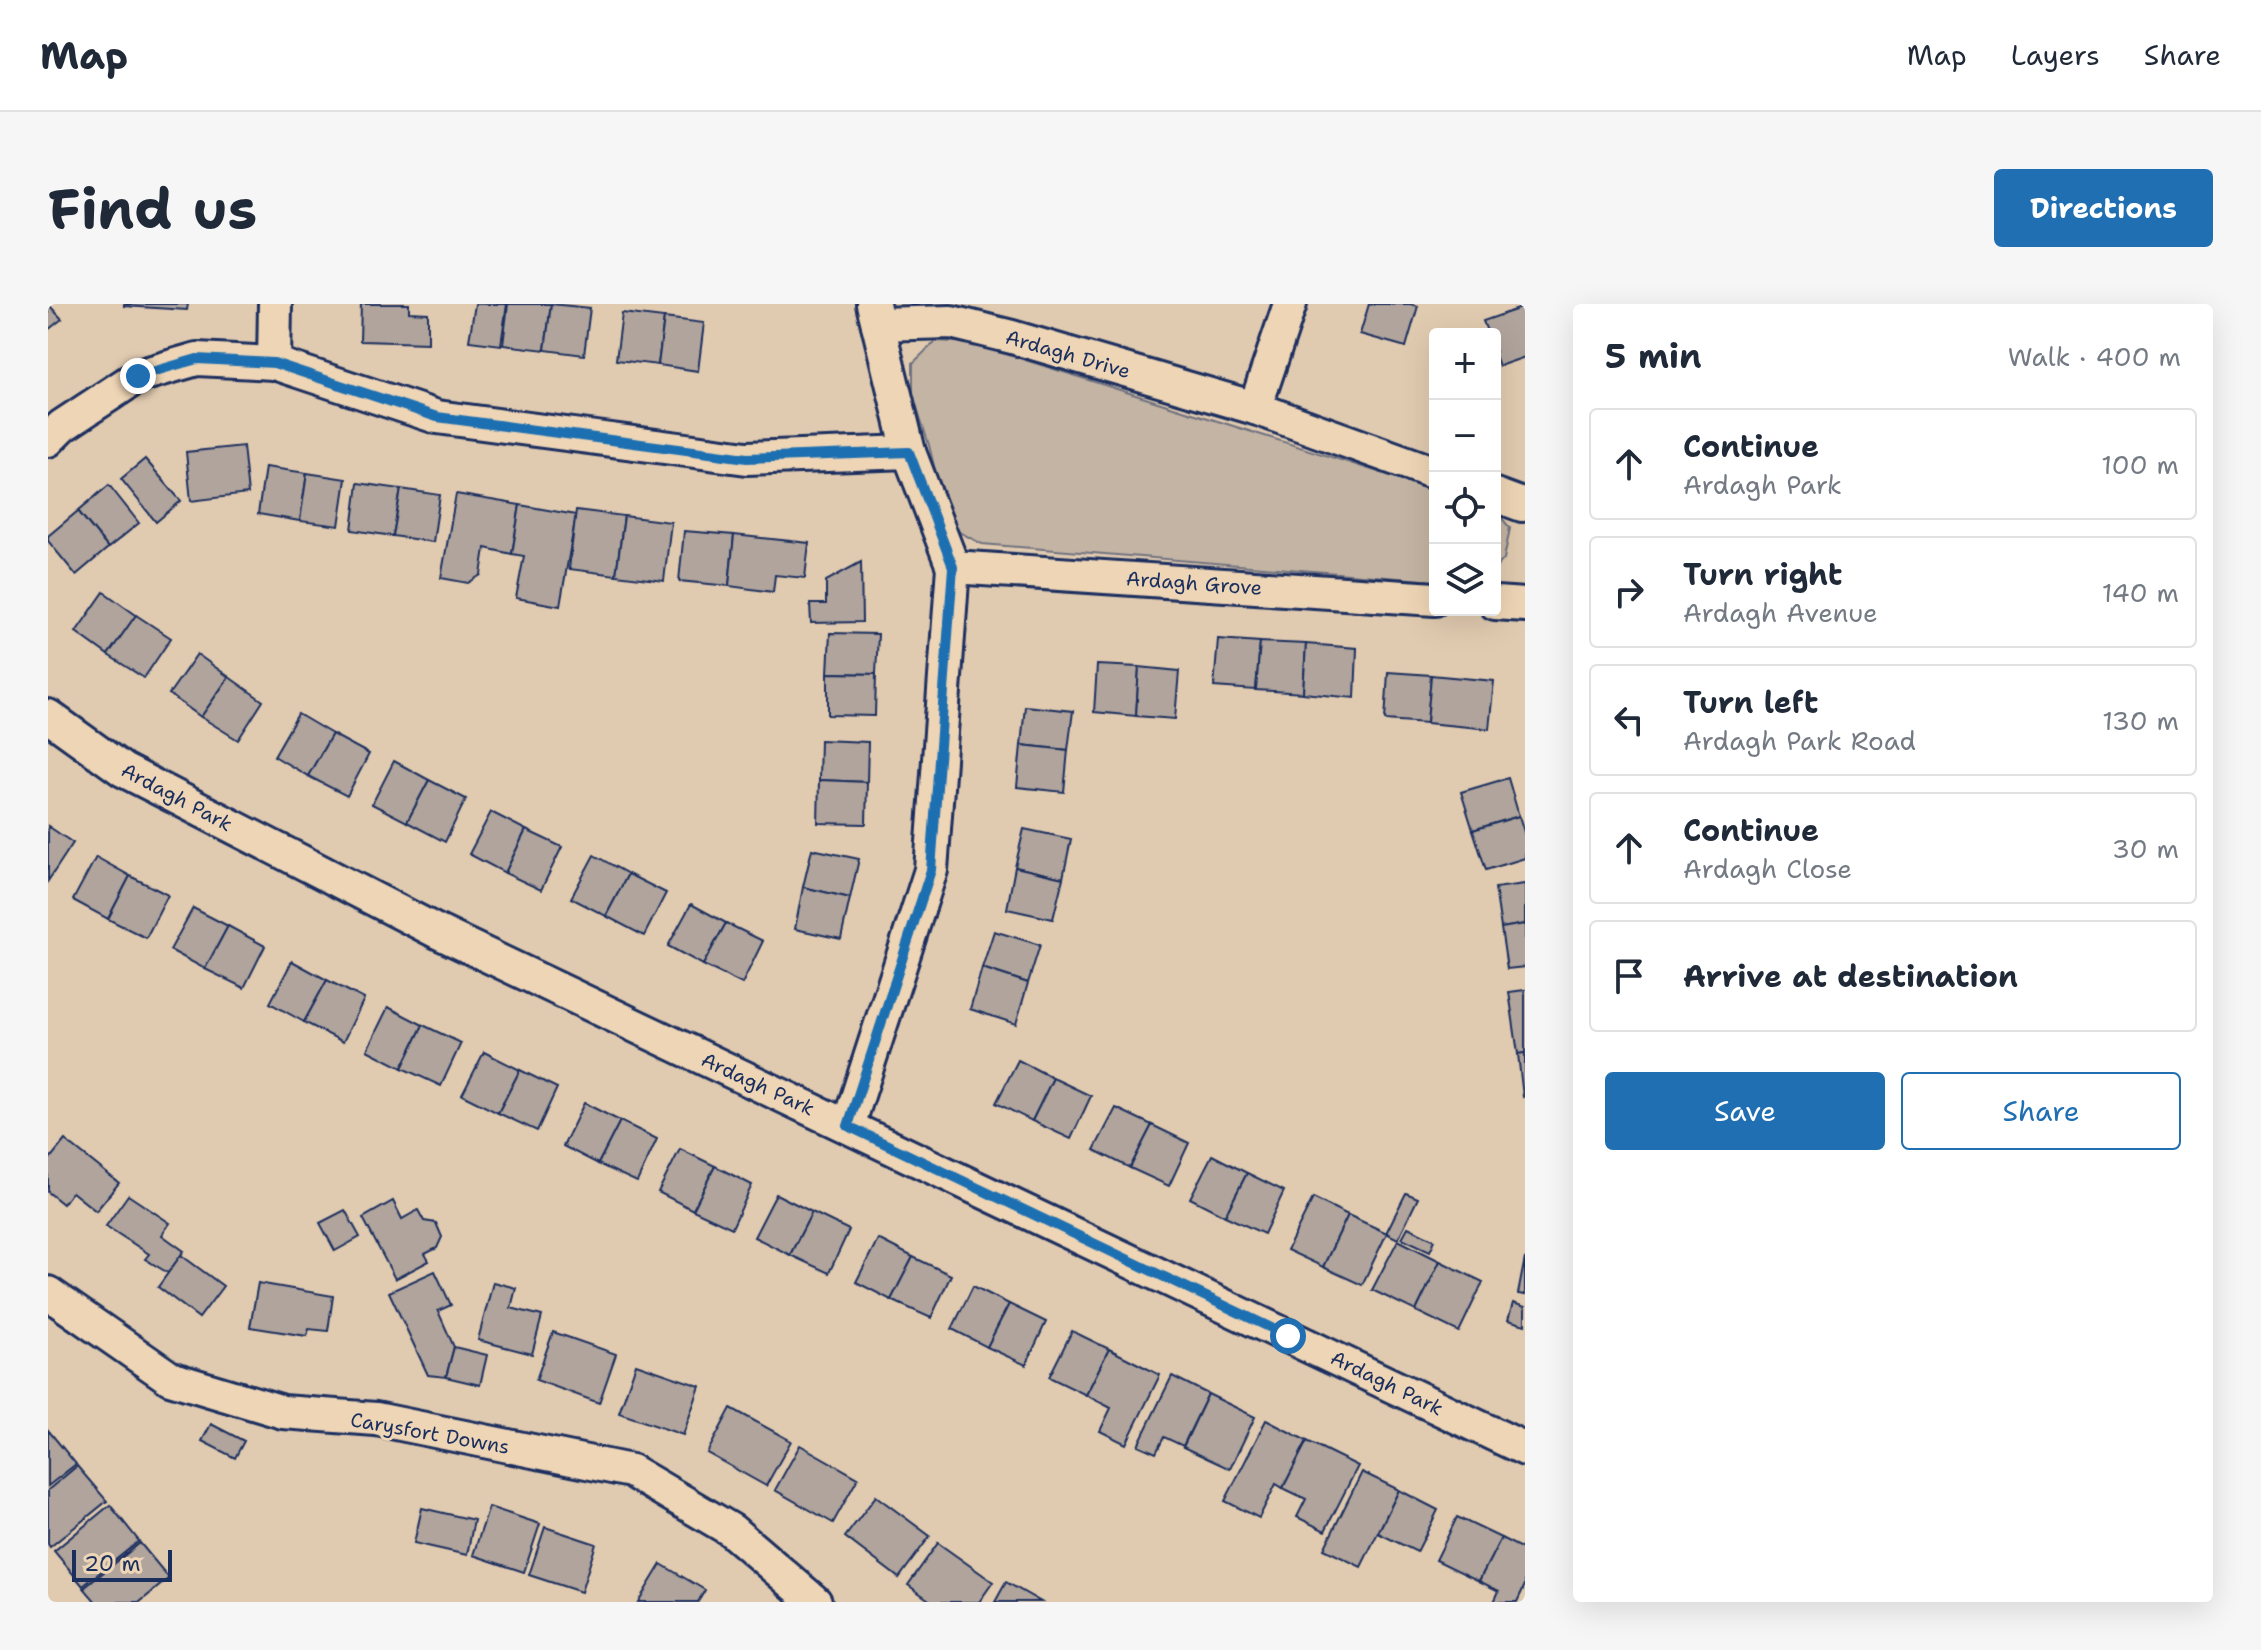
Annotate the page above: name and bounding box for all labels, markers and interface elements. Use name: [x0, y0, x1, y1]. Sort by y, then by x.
text: Map: [40, 30, 128, 81]
text: Map: [1907, 36, 1967, 74]
text: Layers: [2011, 36, 2100, 74]
text: Share: [2144, 36, 2221, 74]
button: Directions: [1994, 169, 2213, 247]
text: Find us: [48, 171, 257, 246]
street label: Ardagh Drive: [1003, 324, 1133, 384]
map controls: [1429, 328, 1501, 616]
button: +: [1429, 328, 1501, 400]
text: 5 min: [1605, 333, 1702, 379]
text: Walk · 400 m: [2008, 339, 2181, 374]
route end: [120, 358, 156, 394]
button: −: [1429, 400, 1501, 472]
text: Continue: [1683, 426, 1819, 467]
icon: ahead: [1607, 442, 1651, 486]
text: 100 m: [2101, 447, 2179, 482]
text: Ardagh Park: [1683, 467, 1842, 502]
button: locate: [1429, 472, 1501, 544]
button: layers: [1429, 544, 1501, 616]
text: Turn right: [1683, 554, 1842, 595]
street label: Ardagh Grove: [1125, 565, 1263, 601]
icon: right: [1607, 570, 1651, 614]
text: 140 m: [2102, 575, 2179, 610]
text: Ardagh Avenue: [1683, 595, 1878, 630]
text: Turn left: [1683, 682, 1818, 723]
icon: left: [1607, 698, 1651, 742]
text: 130 m: [2102, 703, 2179, 738]
text: Ardagh Park Road: [1683, 723, 1916, 758]
street label: Ardagh Park: [117, 757, 237, 837]
text: Continue: [1683, 810, 1819, 851]
icon: ahead: [1607, 826, 1651, 870]
text: 30 m: [2112, 831, 2179, 866]
text: Ardagh Close: [1683, 851, 1852, 886]
icon: arrive: [1607, 954, 1651, 998]
text: Arrive at destination: [1683, 956, 2018, 997]
street label: Ardagh Park: [697, 1046, 819, 1122]
button: Save: [1605, 1072, 1885, 1150]
button: Share: [1901, 1072, 2181, 1150]
route start: [1270, 1318, 1306, 1354]
street label: Ardagh Park: [1326, 1345, 1448, 1421]
street label: Carysfort Downs: [348, 1406, 512, 1460]
scale bar: [72, 1546, 172, 1582]
text: 20 m: [84, 1549, 141, 1578]

